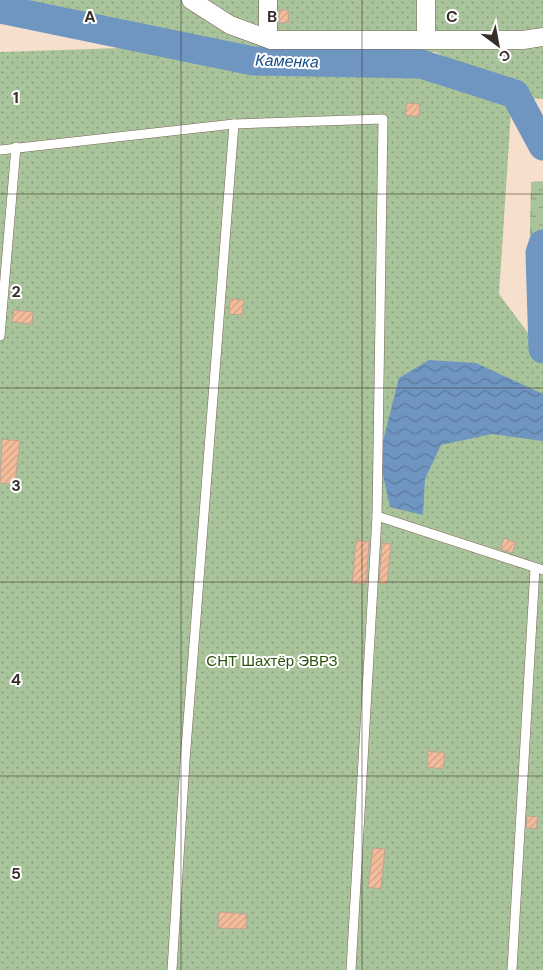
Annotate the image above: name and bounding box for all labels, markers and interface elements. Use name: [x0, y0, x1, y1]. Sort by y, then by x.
text: A: [84, 6, 96, 27]
text: B: [267, 6, 277, 27]
text: C: [446, 6, 458, 27]
north arrow: [473, 20, 523, 70]
text: С: [496, 46, 514, 66]
water label: Каменка: [255, 49, 319, 73]
text: 1: [13, 87, 19, 108]
text: 2: [11, 281, 21, 302]
text: 3: [11, 475, 21, 496]
park label: СНТ Шахтёр ЭВРЗ: [206, 651, 338, 671]
text: 4: [11, 669, 21, 690]
text: 5: [11, 863, 21, 884]

